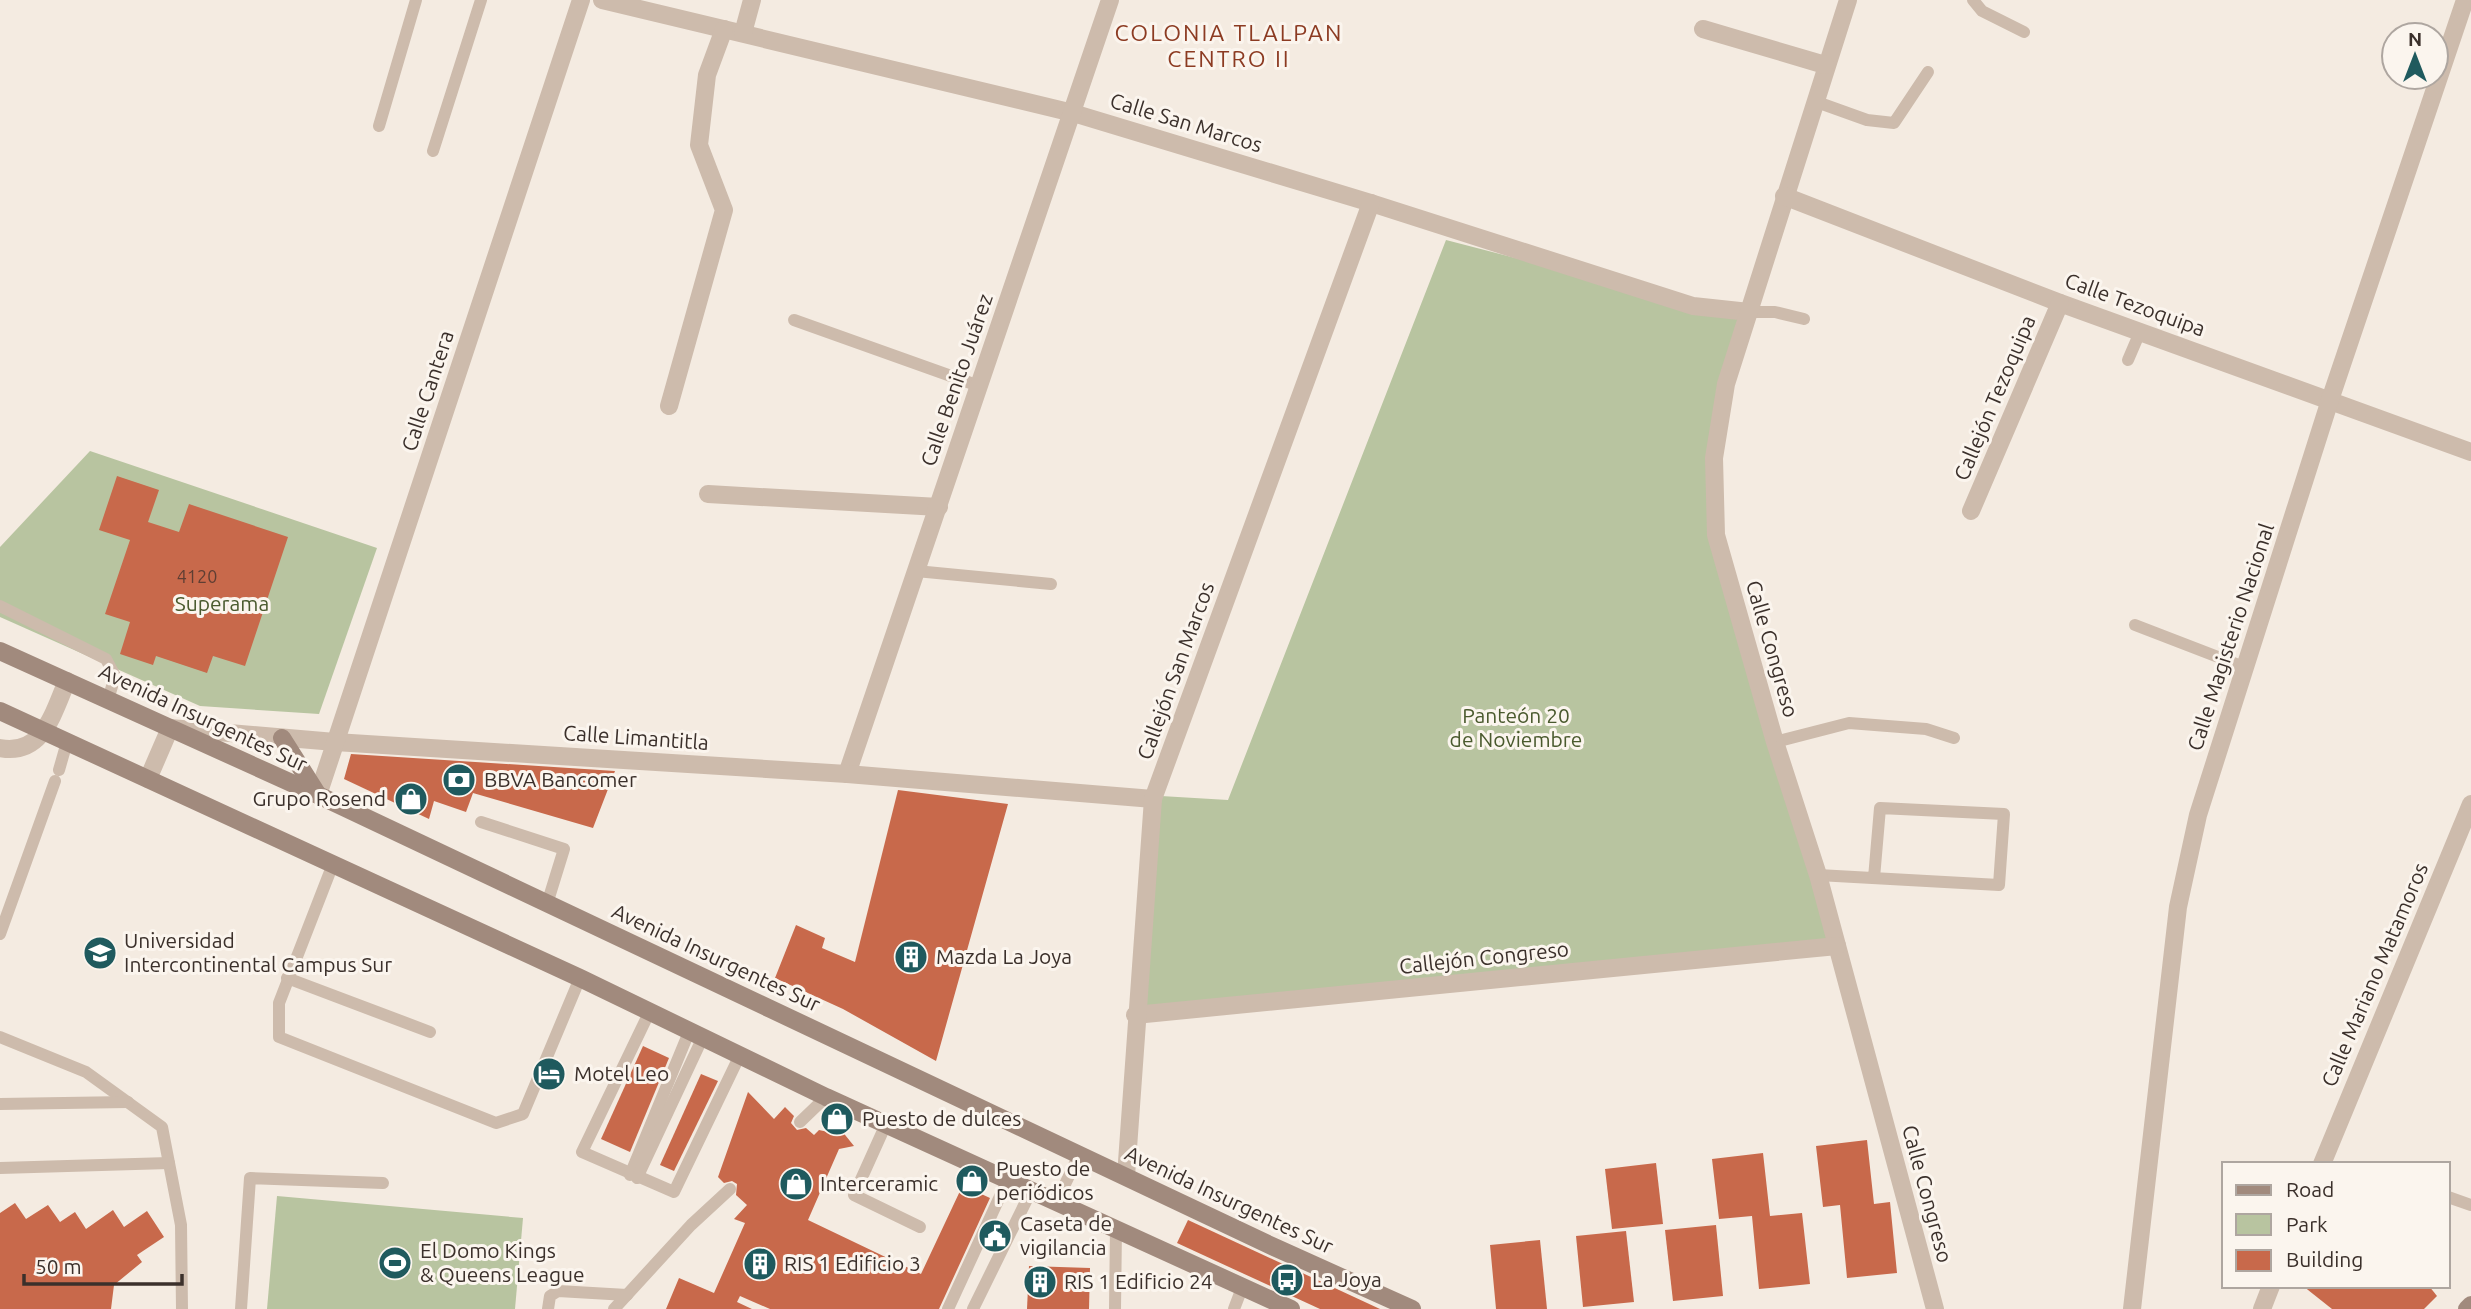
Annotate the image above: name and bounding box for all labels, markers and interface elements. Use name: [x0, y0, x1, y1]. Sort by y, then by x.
district label: COLONIA TLALPAN CENTRO II: [1115, 20, 1344, 71]
north arrow: [2380, 21, 2450, 91]
text: N: [2408, 28, 2422, 50]
street label: Calle San Marcos: [1107, 88, 1265, 157]
street label: Calle Tezoquipa: [2062, 268, 2209, 341]
street label: Calle Benito Juárez: [915, 290, 997, 469]
street label: Callejón Tezoquipa: [1948, 311, 2040, 484]
street label: Calle Cantera: [396, 327, 458, 454]
street label: Calle Magisterio Nacional: [2182, 520, 2278, 753]
house number: 4120: [177, 566, 217, 586]
street label: Calle Congreso: [1742, 578, 1804, 720]
street label: Callejón San Marcos: [1132, 579, 1218, 763]
park label: Superama: [175, 591, 269, 615]
street label: Avenida Insurgentes Sur: [96, 658, 311, 776]
park label: Panteón 20 de Noviembre: [1450, 703, 1582, 751]
street label: Calle Limantitla: [563, 720, 710, 754]
bank icon: BBVA Bancomer: [440, 761, 478, 799]
place label: BBVA Bancomer: [484, 767, 637, 791]
shop icon: Grupo Rosend: [392, 780, 430, 818]
place label: Grupo Rosend: [252, 786, 386, 810]
street label: Calle Mariano Matamoros: [2316, 859, 2432, 1090]
street label: Avenida Insurgentes Sur: [609, 898, 824, 1016]
place label: Universidad Intercontinental Campus Sur: [124, 928, 392, 976]
school or university icon: Universidad Intercontinental Campus Sur: [81, 934, 119, 972]
street label: Callejón Congreso: [1398, 936, 1570, 978]
building icon: Mazda La Joya: [892, 938, 930, 976]
place label: Mazda La Joya: [936, 944, 1072, 968]
hotel icon: Motel Leo: [530, 1055, 568, 1093]
place label: Motel Leo: [574, 1061, 669, 1085]
shop icon: Puesto de dulces: [818, 1100, 856, 1138]
place label: Puesto de dulces: [862, 1106, 1021, 1130]
street label: Calle Congreso: [1898, 1122, 1958, 1265]
street label: Avenida Insurgentes Sur: [1122, 1140, 1337, 1258]
place label: Puesto de periódicos: [996, 1156, 1094, 1204]
shop icon: Puesto de periódicos: [953, 1162, 991, 1200]
legend: [2222, 1162, 2450, 1288]
shop icon: Interceramic: [777, 1165, 815, 1203]
place label: Interceramic: [820, 1171, 938, 1195]
text: Road: [2286, 1177, 2334, 1201]
place label: Caseta de vigilancia: [1020, 1211, 1112, 1259]
text: Park: [2286, 1212, 2328, 1236]
public building icon: Caseta de vigilancia: [976, 1217, 1014, 1255]
place label: El Domo Kings & Queens League: [420, 1238, 585, 1286]
scale bar: [24, 1242, 182, 1286]
sports icon: El Domo Kings & Queens League: [376, 1244, 414, 1282]
building icon: RIS 1 Edificio 3: [741, 1245, 779, 1283]
text: Building: [2286, 1247, 2363, 1271]
place label: RIS 1 Edificio 3: [784, 1251, 921, 1275]
text: 50 m: [35, 1254, 82, 1278]
bus stop icon: La Joya: [1268, 1261, 1306, 1299]
building icon: RIS 1 Edificio 24: [1021, 1263, 1059, 1301]
place label: La Joya: [1312, 1267, 1382, 1291]
place label: RIS 1 Edificio 24: [1064, 1269, 1213, 1293]

